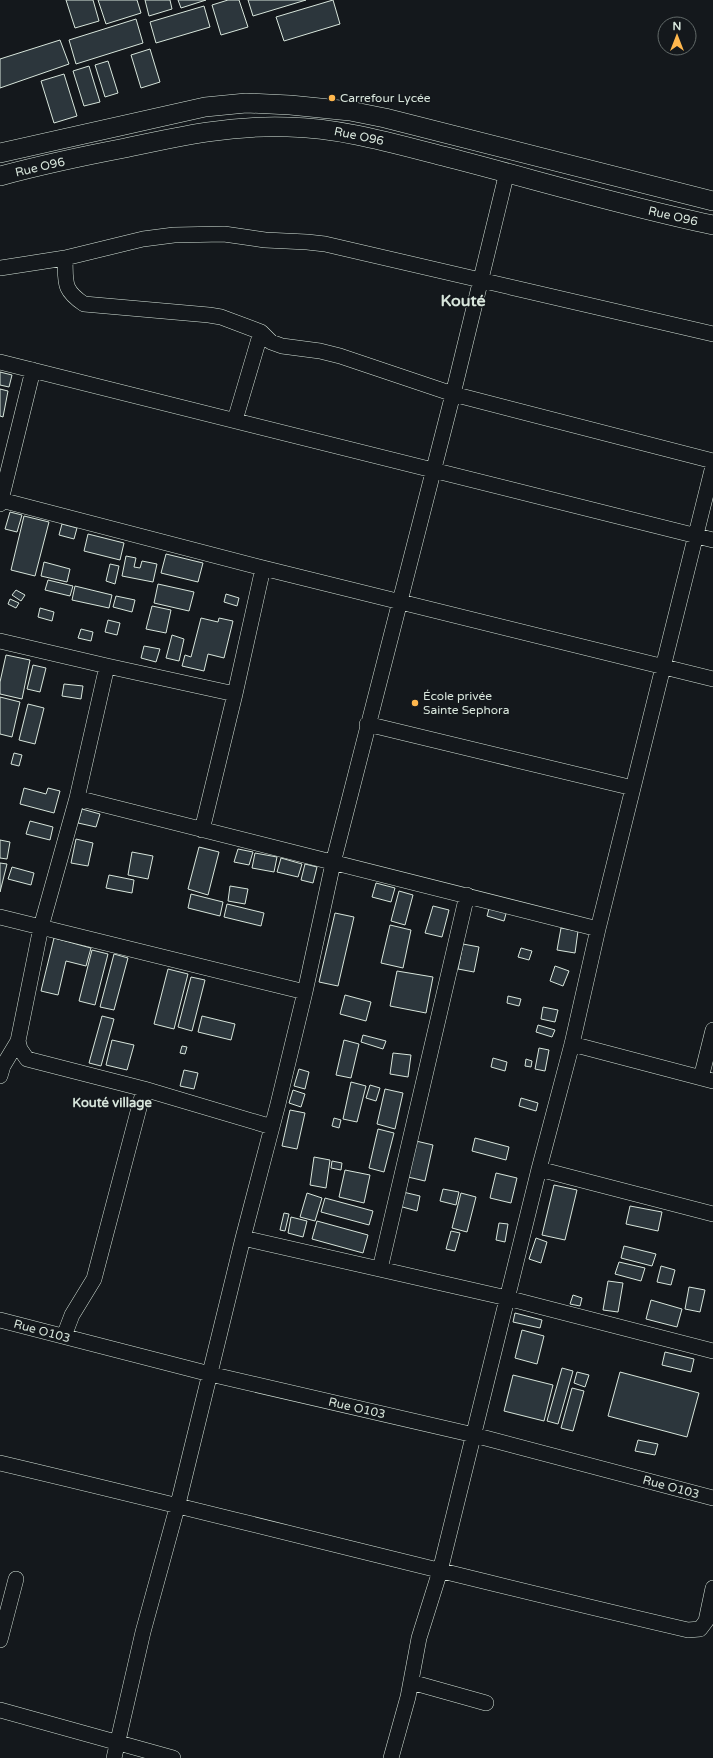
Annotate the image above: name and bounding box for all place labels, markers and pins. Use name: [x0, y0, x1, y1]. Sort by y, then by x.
place label: Carrefour Lycée: [340, 91, 431, 105]
marker: Carrefour Lycée: [327, 93, 337, 103]
place label: École privée Sainte Sephora: [423, 689, 509, 717]
marker: École privée Sainte Sephora: [410, 698, 420, 708]

